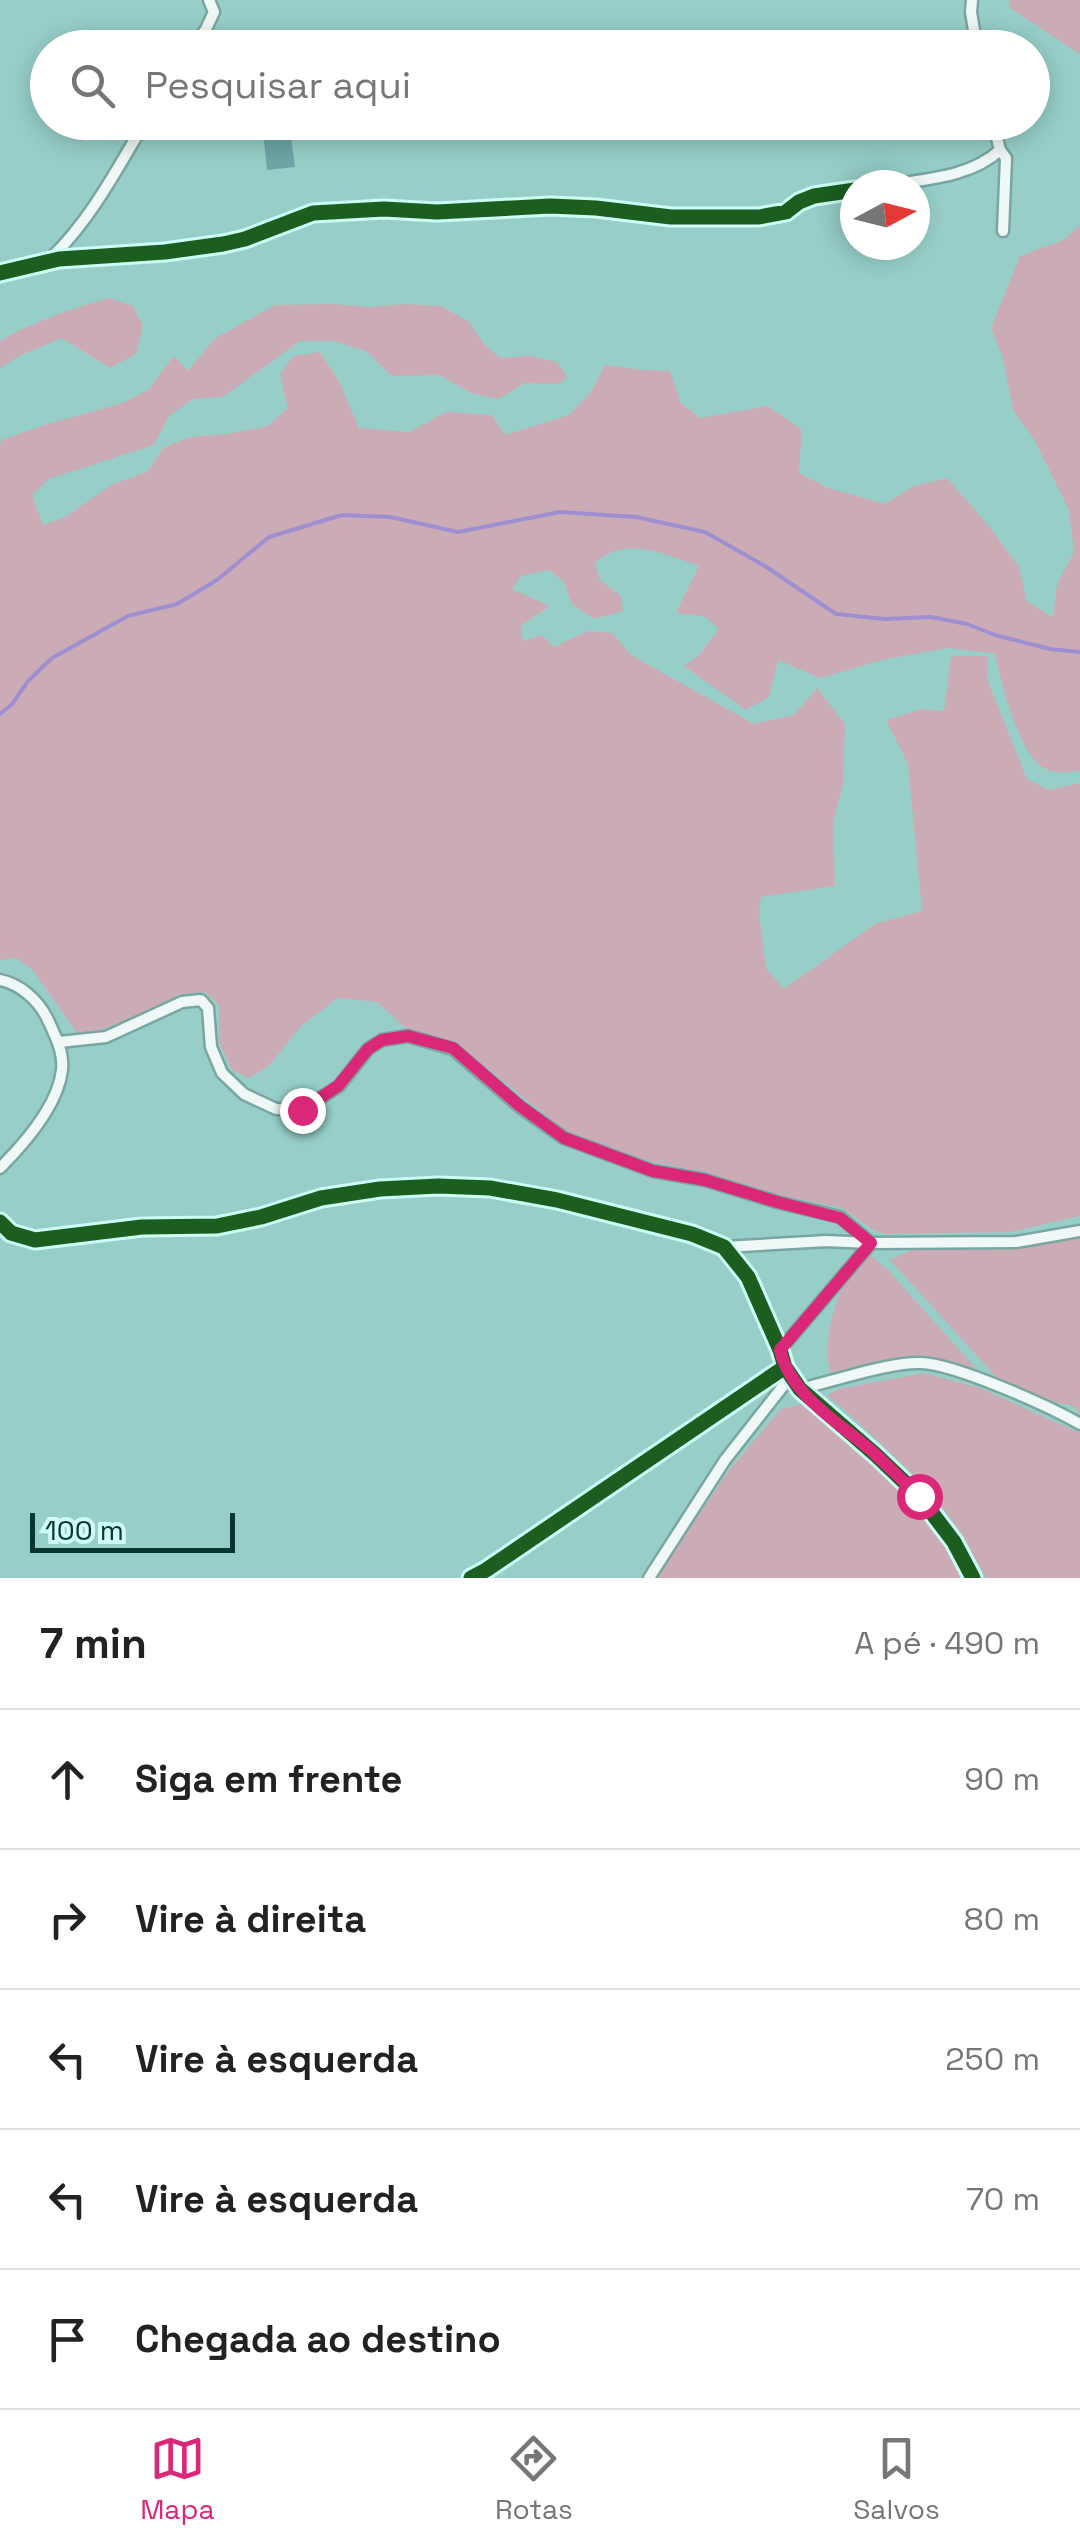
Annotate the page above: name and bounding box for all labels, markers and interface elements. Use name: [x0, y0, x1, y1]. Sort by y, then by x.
search box: [30, 30, 1050, 140]
icon: search: [65, 58, 120, 113]
text: Pesquisar aqui: [145, 61, 411, 109]
north arrow: [840, 170, 930, 260]
route end: [280, 1088, 326, 1134]
route start: [897, 1474, 943, 1520]
scale bar: [30, 1508, 235, 1552]
text: 100 m: [45, 1512, 124, 1548]
text: 7 min: [40, 1617, 147, 1670]
text: A pé · 490 m: [854, 1623, 1040, 1663]
icon: ahead: [40, 1752, 95, 1807]
text: Siga em frente: [135, 1755, 402, 1803]
text: 90 m: [964, 1759, 1040, 1799]
icon: right: [40, 1892, 95, 1947]
text: Vire à direita: [135, 1895, 366, 1943]
text: 80 m: [964, 1899, 1040, 1939]
icon: left: [40, 2032, 95, 2087]
text: Vire à esquerda: [135, 2035, 418, 2083]
text: 250 m: [945, 2039, 1040, 2079]
icon: left: [40, 2172, 95, 2227]
text: Vire à esquerda: [135, 2175, 418, 2223]
text: 70 m: [966, 2179, 1040, 2219]
icon: arrive: [40, 2312, 95, 2367]
text: Chegada ao destino: [135, 2315, 501, 2363]
tab: Mapa: [140, 2431, 215, 2527]
tab: Rotas: [495, 2431, 573, 2527]
tab: Salvos: [853, 2431, 940, 2527]

